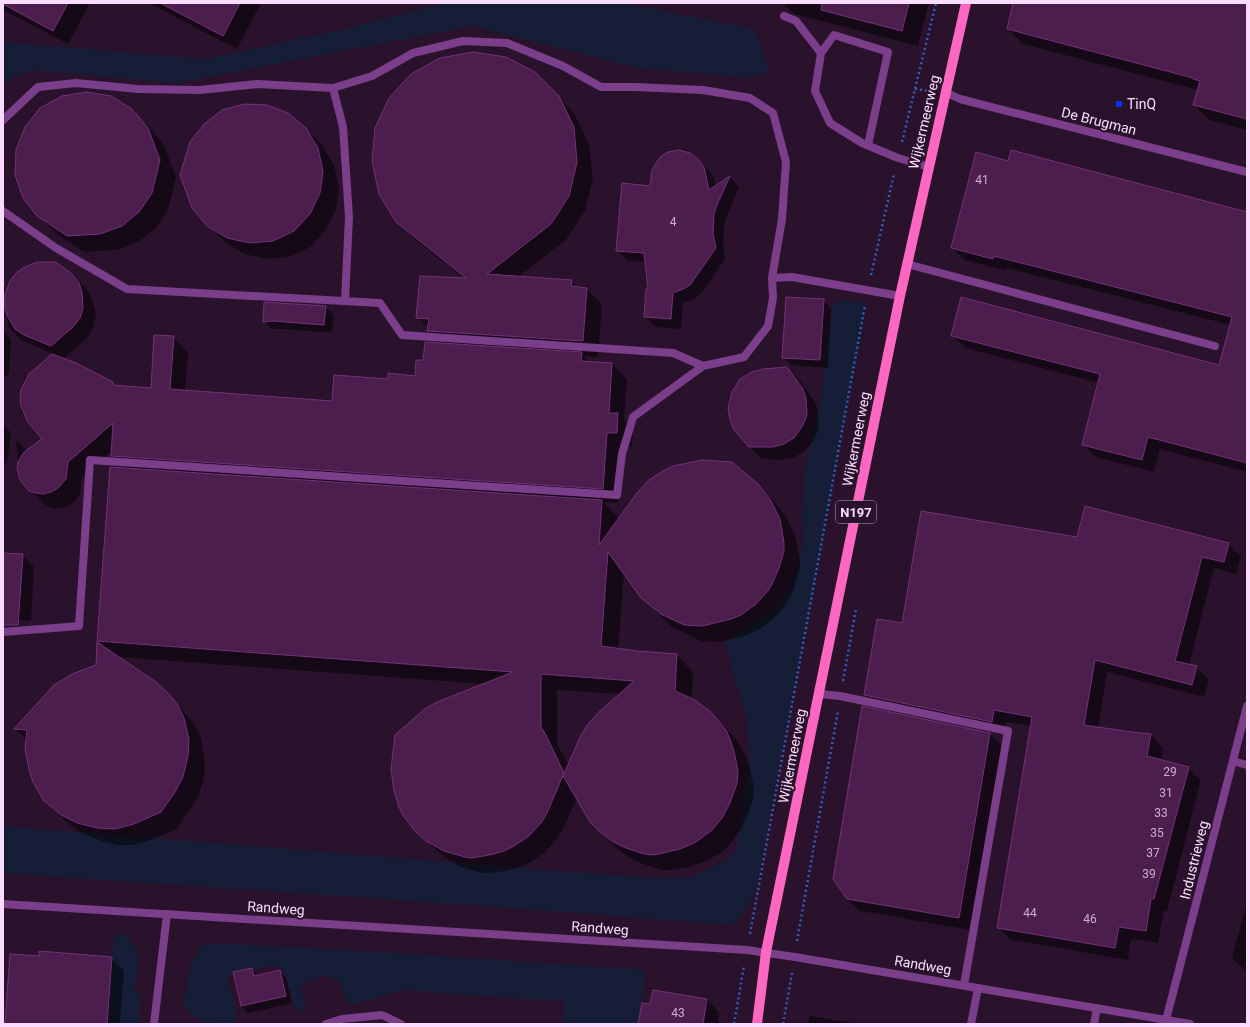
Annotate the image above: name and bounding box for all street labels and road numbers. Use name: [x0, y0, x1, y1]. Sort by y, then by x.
street label: Wijkermeerweg: [905, 73, 943, 171]
street label: De Brugman: [1060, 104, 1138, 138]
street label: Wijkermeerweg: [839, 390, 873, 488]
road number: N197: [836, 501, 876, 523]
street label: Wijkermeerweg: [775, 707, 809, 805]
street label: Industrieweg: [1177, 819, 1211, 901]
street label: Randweg: [247, 898, 305, 918]
street label: Randweg: [571, 918, 629, 938]
street label: Randweg: [893, 952, 953, 978]

